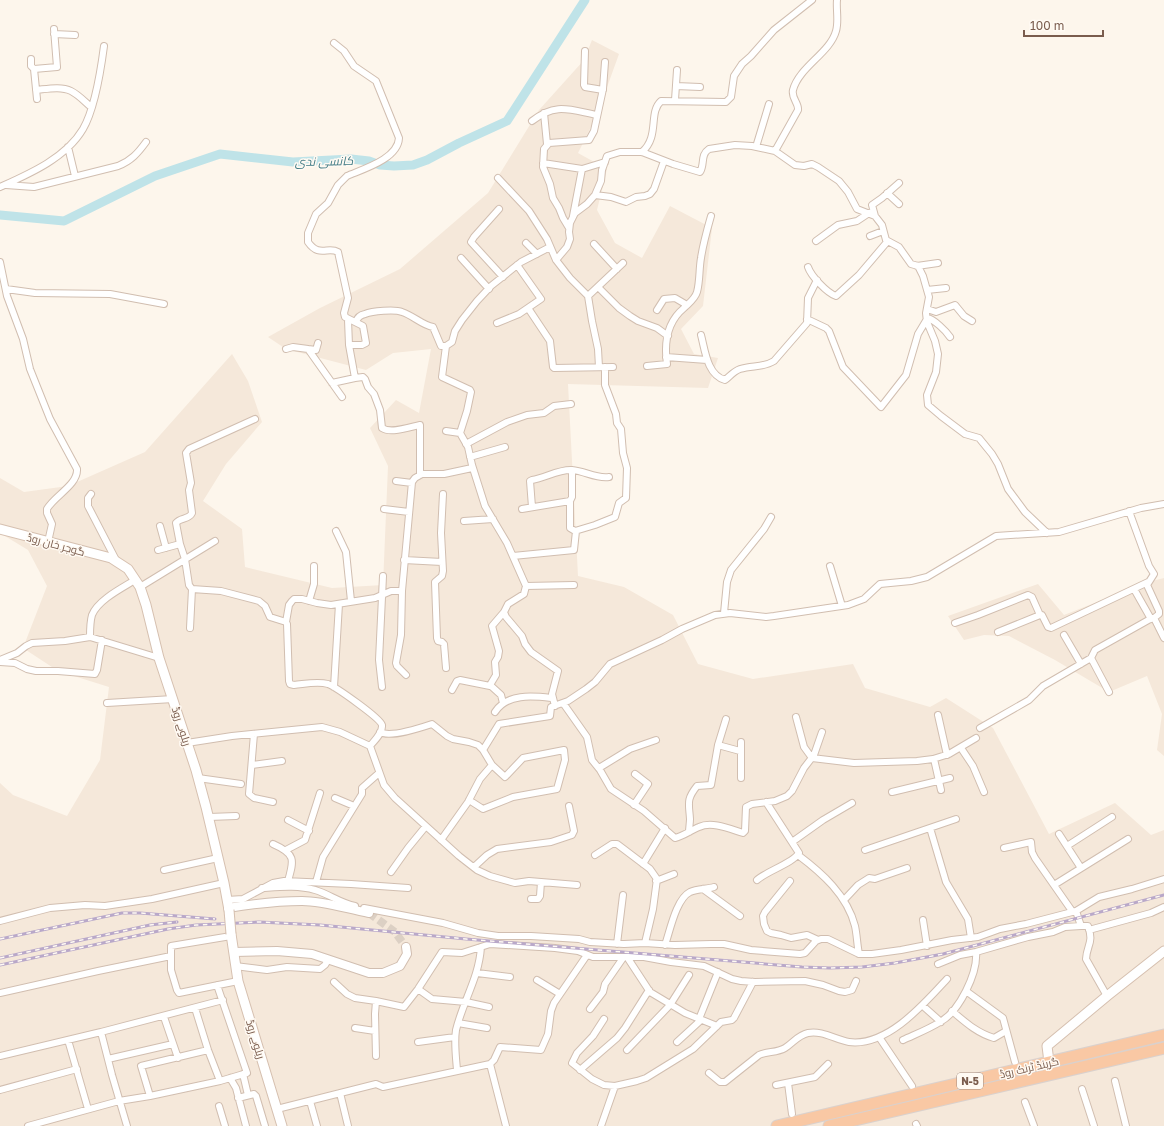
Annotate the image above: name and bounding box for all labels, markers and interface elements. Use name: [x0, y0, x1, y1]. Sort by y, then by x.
scale bar: [1024, 12, 1103, 38]
text: 100 m: [1030, 18, 1064, 33]
water label: کانسی ندی: [295, 153, 354, 169]
street label: گوجر خان روڈ: [25, 530, 86, 559]
street label: ریلوے روڈ: [169, 705, 194, 748]
street label: ریلوے روڈ: [243, 1018, 268, 1061]
street label: گرینڈ ٹرنک روڈ: [998, 1054, 1060, 1081]
road number: N-5: [957, 1073, 983, 1089]

